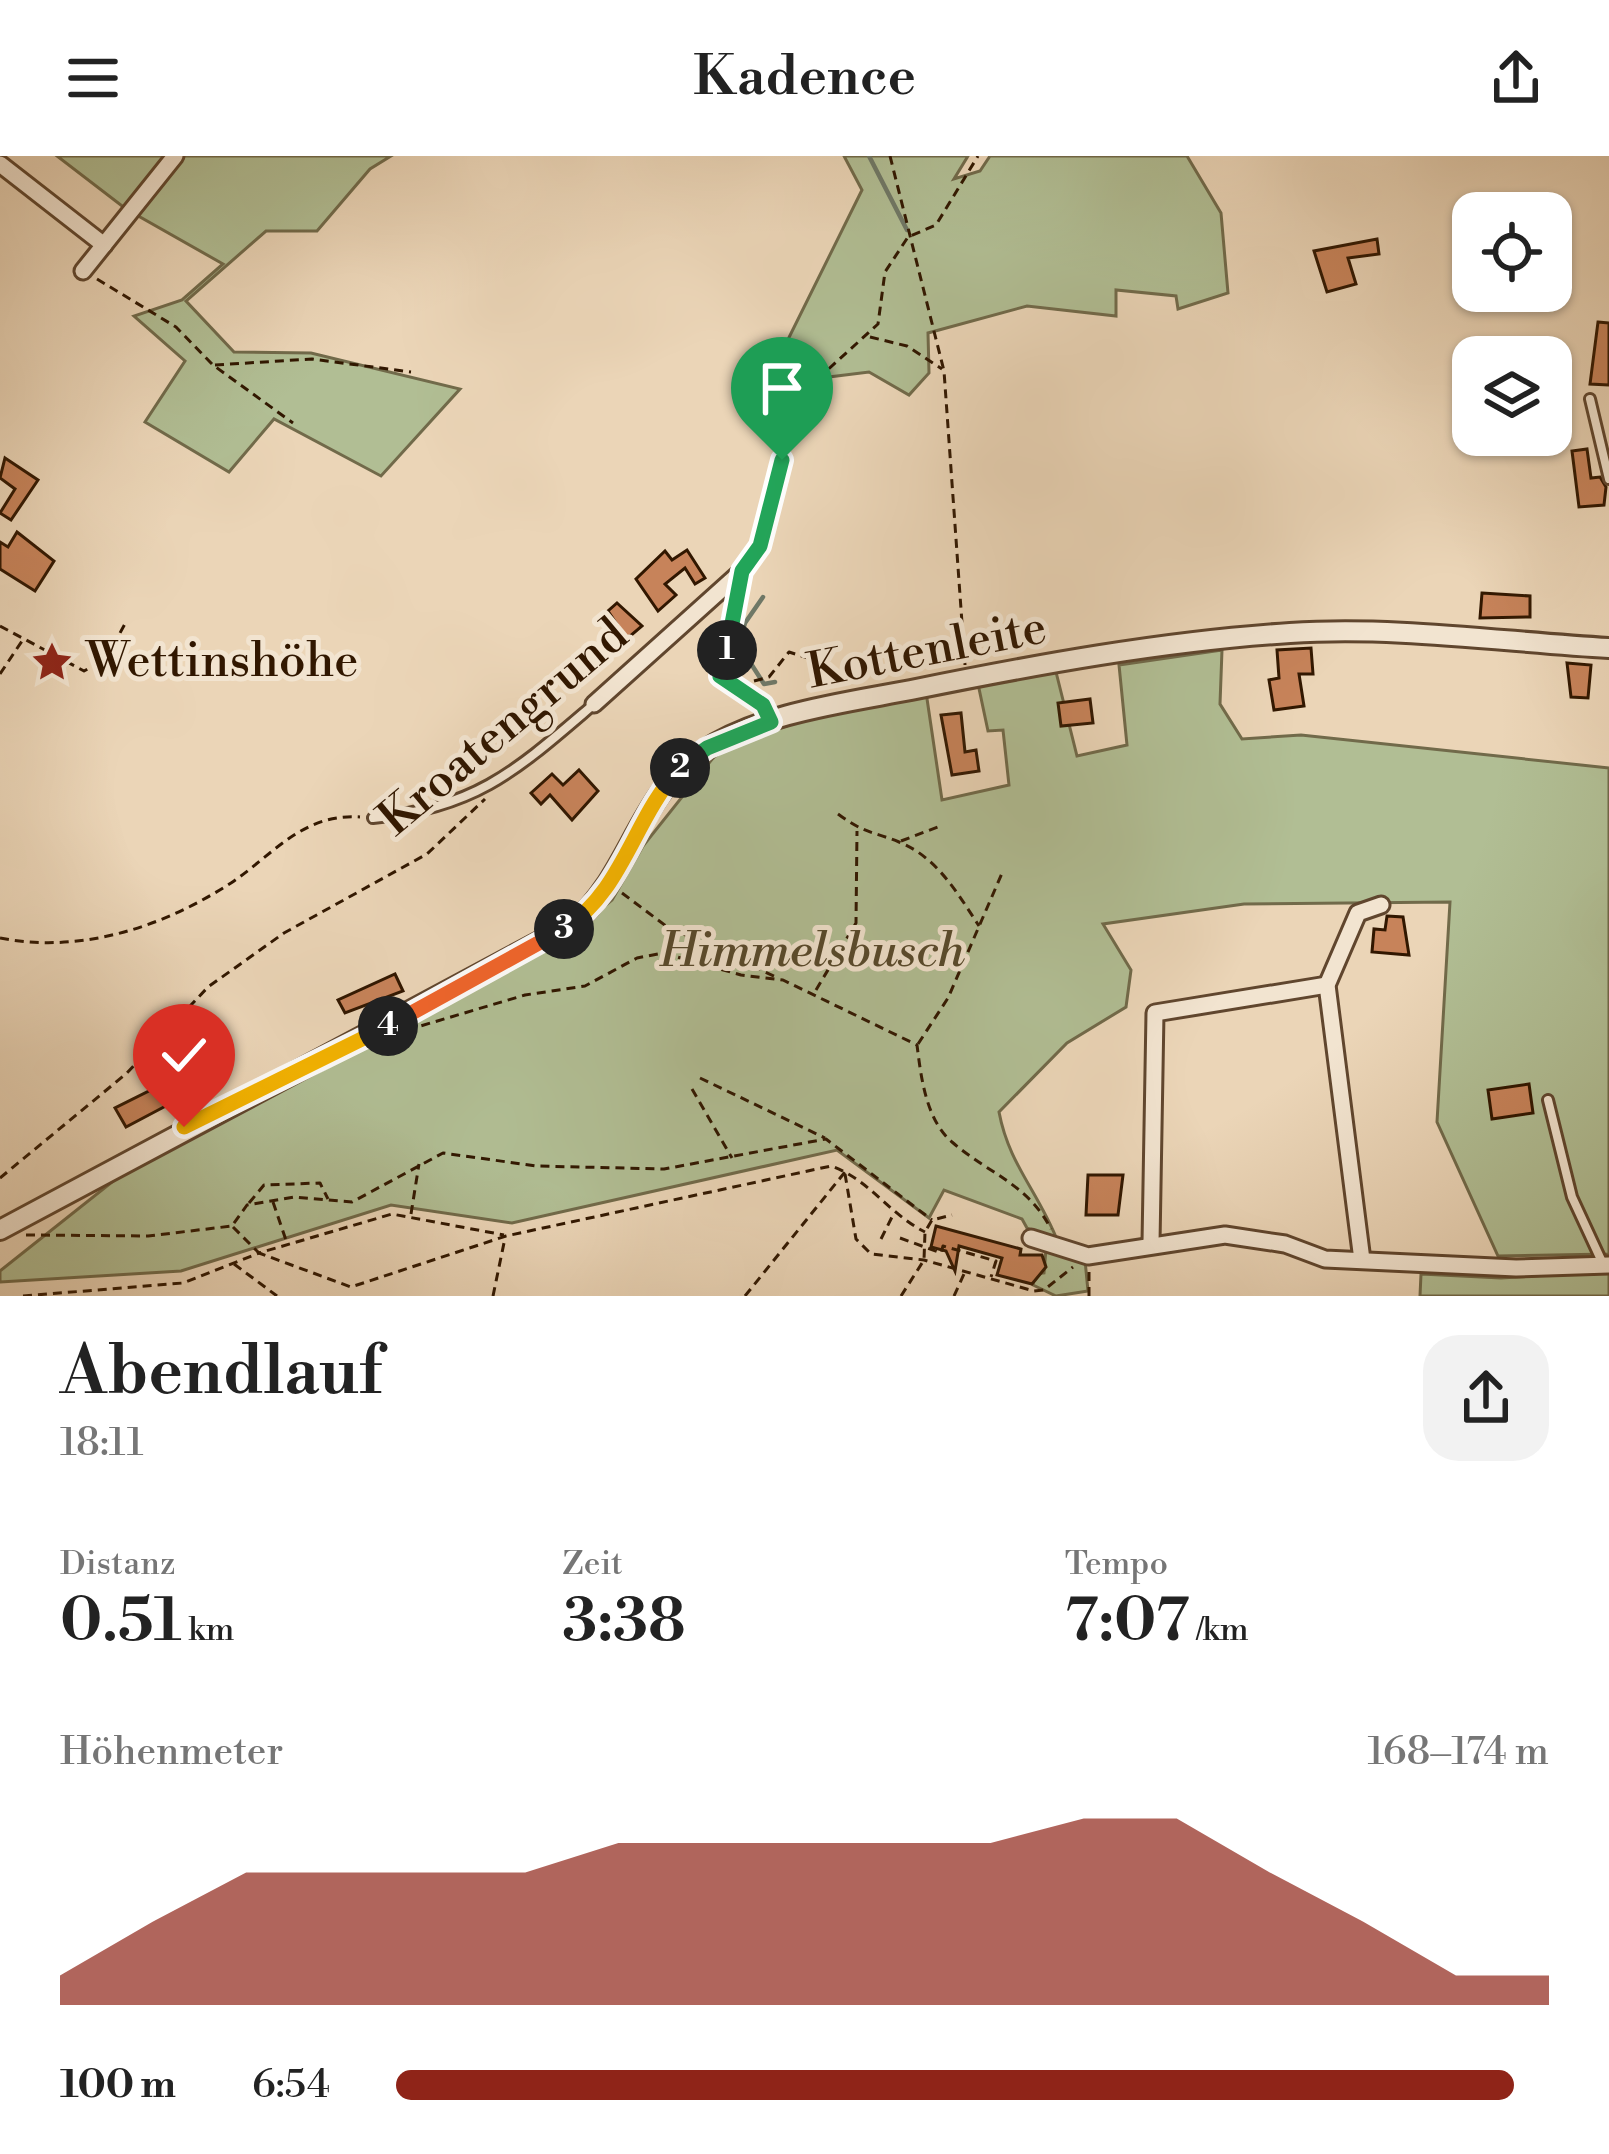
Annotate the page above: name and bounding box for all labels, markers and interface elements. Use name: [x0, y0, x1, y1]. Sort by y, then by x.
text: Kadence: [693, 44, 916, 112]
icon: menu: [60, 45, 126, 111]
icon: share: [1483, 45, 1549, 111]
map controls: [1452, 192, 1572, 456]
button: locate: [1452, 192, 1572, 312]
button: layers: [1452, 336, 1572, 456]
pin: [731, 337, 833, 460]
icon: arrive: [749, 355, 815, 421]
street label: Kottenleite: [802, 598, 1052, 704]
street label: Kroatengrund: [367, 606, 641, 850]
pin: 1: [697, 620, 757, 680]
text: 1: [719, 629, 735, 670]
place label: Wettinshöhe: [84, 632, 359, 692]
place icon: Wettinshöhe: [29, 639, 75, 685]
pin: 2: [650, 738, 710, 798]
text: 2: [670, 747, 690, 788]
pin: 3: [534, 899, 594, 959]
text: 3: [554, 908, 574, 949]
park label: Himmelsbusch: [658, 922, 965, 982]
pin: 4: [358, 996, 418, 1056]
pin: [133, 1004, 235, 1127]
text: 4: [377, 1005, 399, 1046]
icon: check: [151, 1022, 217, 1088]
text: Abendlauf: [60, 1332, 382, 1415]
button: share: [1423, 1335, 1549, 1461]
text: 18:11: [60, 1419, 144, 1468]
text: Distanz: [60, 1544, 176, 1585]
text: Zeit: [562, 1544, 623, 1585]
text: Tempo: [1065, 1544, 1168, 1585]
text: 0.51: [60, 1585, 182, 1660]
text: 3:38: [562, 1585, 686, 1660]
text: 7:07: [1065, 1585, 1189, 1660]
text: km: [182, 1610, 234, 1651]
text: /km: [1189, 1610, 1249, 1651]
text: Höhenmeter: [60, 1728, 283, 1777]
text: 168–174 m: [1367, 1728, 1549, 1777]
text: 100 m: [60, 2061, 176, 2110]
text: 6:54: [252, 2061, 330, 2110]

